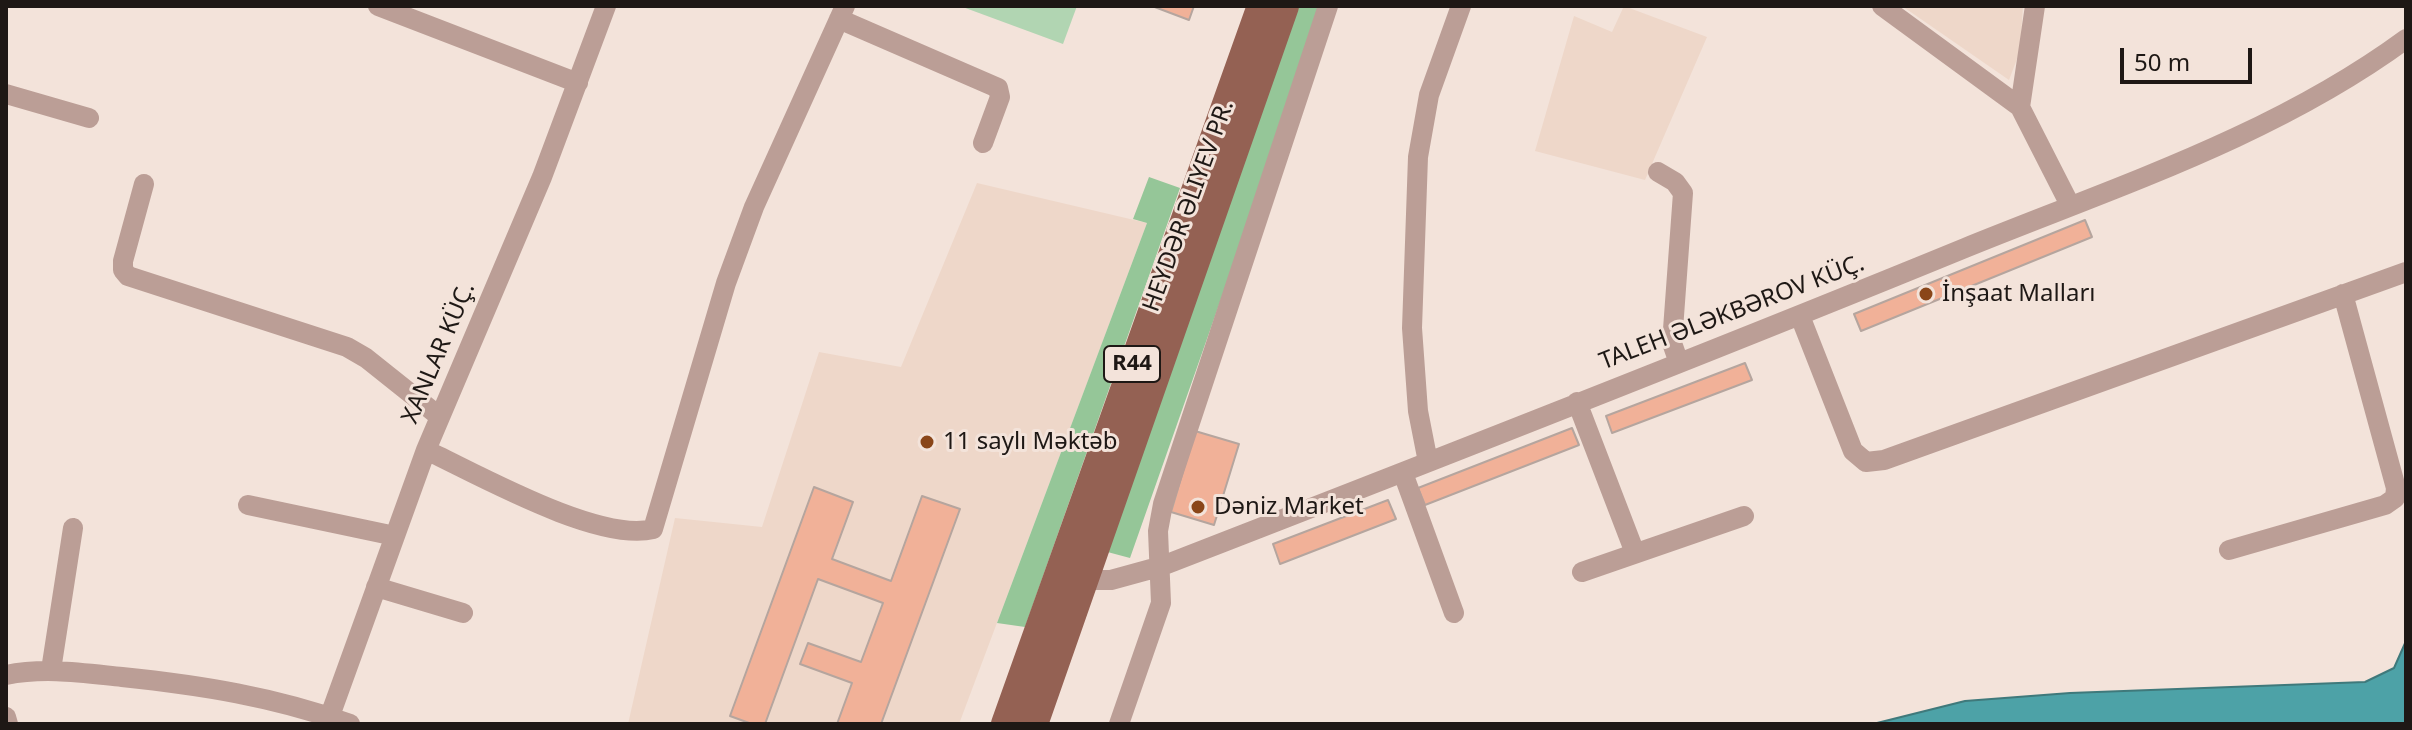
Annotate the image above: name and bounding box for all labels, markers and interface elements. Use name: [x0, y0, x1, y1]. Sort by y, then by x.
scale bar: [2124, 32, 2256, 82]
text: 50 m: [2134, 45, 2190, 78]
street label: HEYDƏR ƏLIYEV PR.: [1137, 96, 1241, 316]
street label: TALEH ƏLƏKBƏROV KÜÇ.: [1596, 249, 1868, 377]
street label: XANLAR KÜÇ.: [396, 278, 482, 428]
place label: İnşaat Malları: [1942, 280, 2095, 308]
marker: İnşaat Malları: [1917, 285, 1935, 303]
road number: R44: [1104, 346, 1160, 382]
place label: 11 saylı Məktəb: [943, 428, 1118, 456]
marker: 11 saylı Məktəb: [918, 433, 936, 451]
place label: Dəniz Market: [1214, 493, 1364, 521]
marker: Dəniz Market: [1189, 498, 1207, 516]

